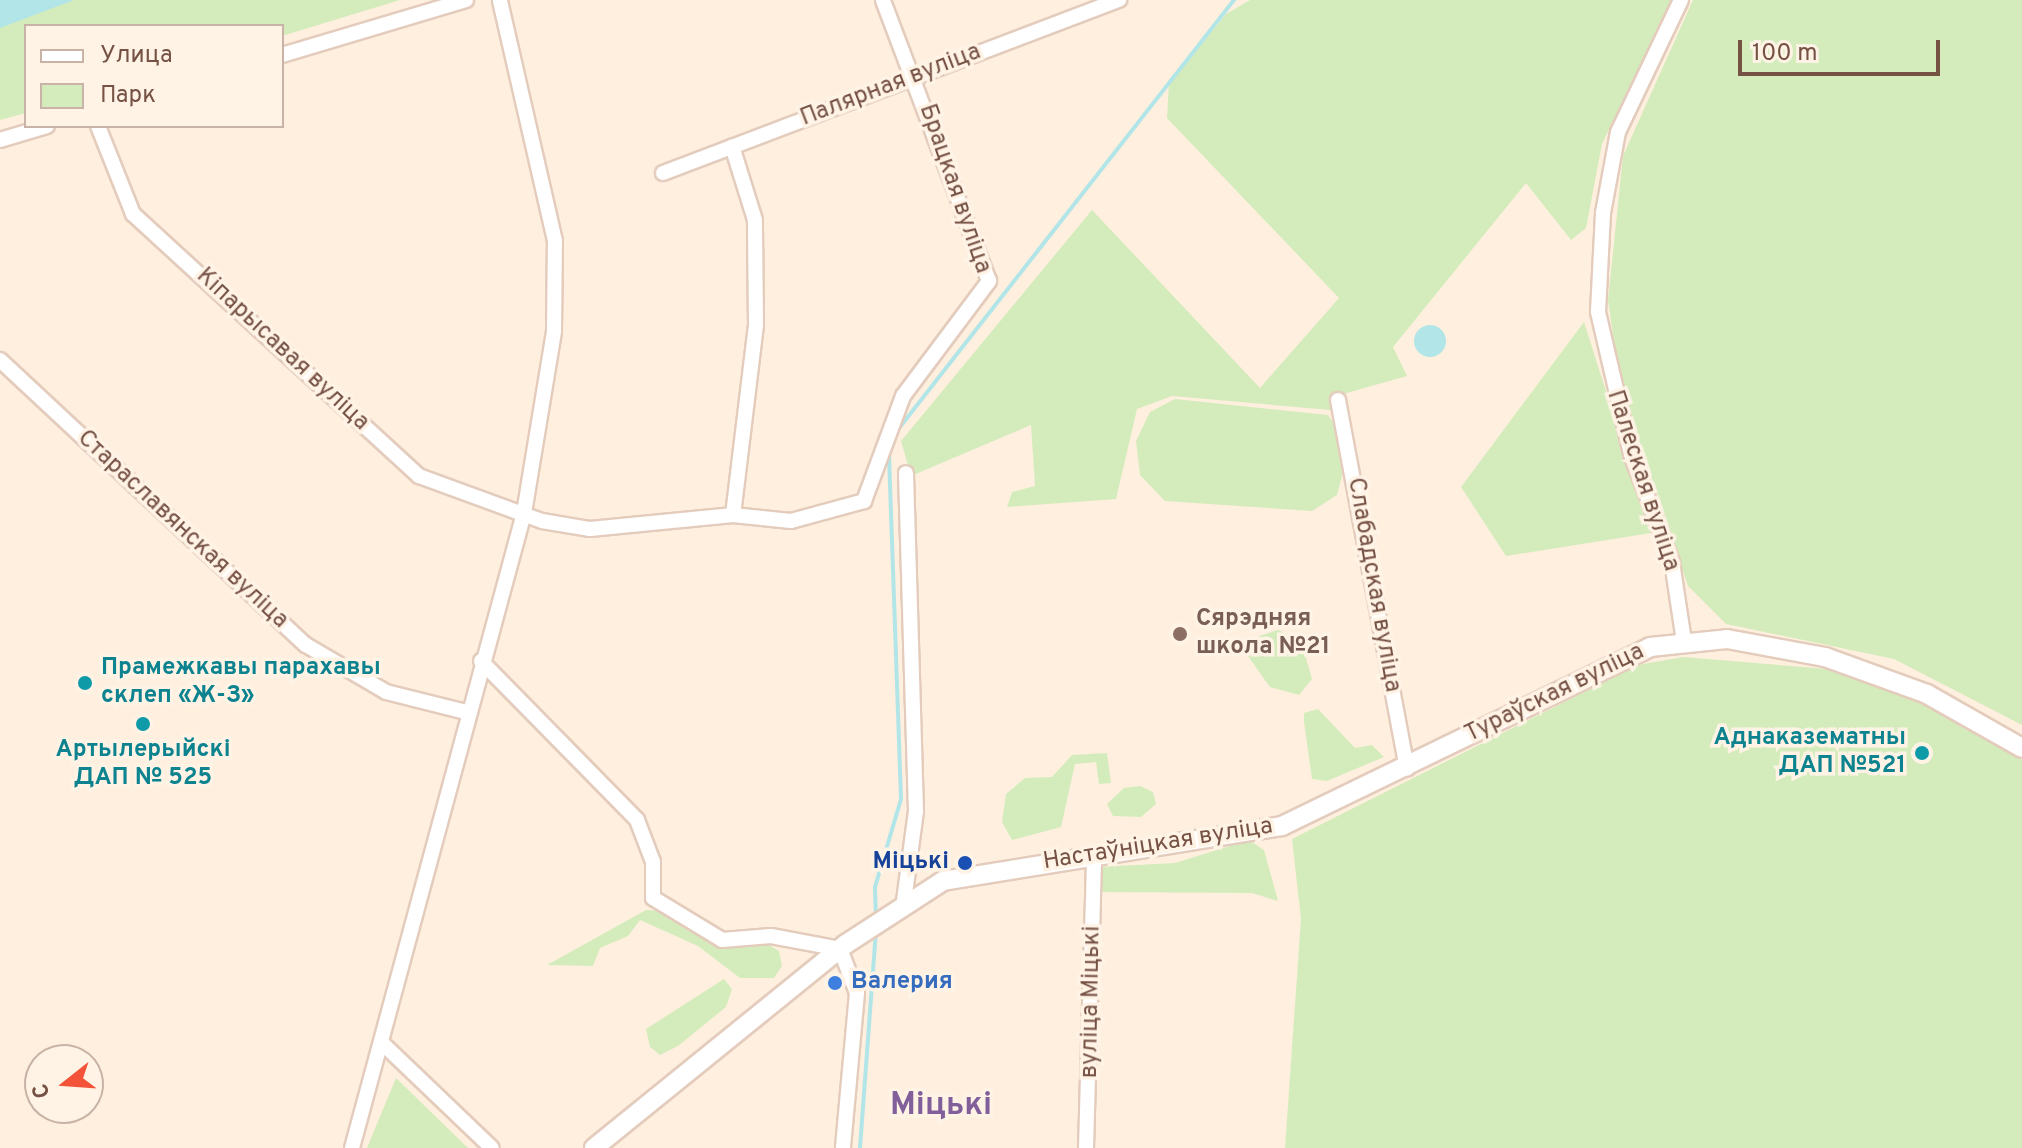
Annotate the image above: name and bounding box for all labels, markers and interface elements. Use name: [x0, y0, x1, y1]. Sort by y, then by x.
legend: [24, 24, 284, 128]
scale bar: [1742, 24, 1944, 74]
street label: Палярная вуліца: [797, 38, 985, 134]
text: 100 m: [1752, 39, 1818, 69]
text: Улица: [100, 41, 173, 71]
text: Парк: [100, 81, 156, 111]
street label: Брацкая вуліца: [912, 101, 996, 277]
street label: Кіпарысавая вуліца: [190, 262, 374, 438]
street label: Палеская вуліца: [1599, 387, 1685, 575]
street label: Стараславянская вуліца: [71, 425, 293, 635]
street label: Слабадская вуліца: [1340, 475, 1406, 695]
place label: Сярэдняя школа №21: [1196, 606, 1330, 662]
marker: Сярэдняя школа №21: [1171, 625, 1189, 643]
street label: Тураўская вуліца: [1461, 638, 1649, 750]
place label: Прамежкавы парахавы склеп «Ж-З»: [101, 655, 381, 711]
marker: Прамежкавы парахавы склеп «Ж-З»: [76, 674, 94, 692]
marker: Артылерыйскі ДАП № 525: [134, 715, 152, 733]
place label: Аднаказематны ДАП №521: [1713, 725, 1906, 781]
place label: Артылерыйскі ДАП № 525: [56, 737, 230, 793]
marker: Аднаказематны ДАП №521: [1913, 744, 1931, 762]
street label: Настаўніцкая вуліца: [1041, 813, 1275, 877]
place label: Міцькі: [872, 849, 949, 877]
marker: Міцькі: [956, 854, 974, 872]
street label: вуліца Міцькі: [1076, 925, 1108, 1079]
place label: Валерия: [851, 969, 953, 997]
marker: Валерия: [826, 974, 844, 992]
north arrow: [24, 1044, 104, 1124]
text: С: [28, 1080, 57, 1101]
district label: Міцькі: [890, 1087, 992, 1125]

